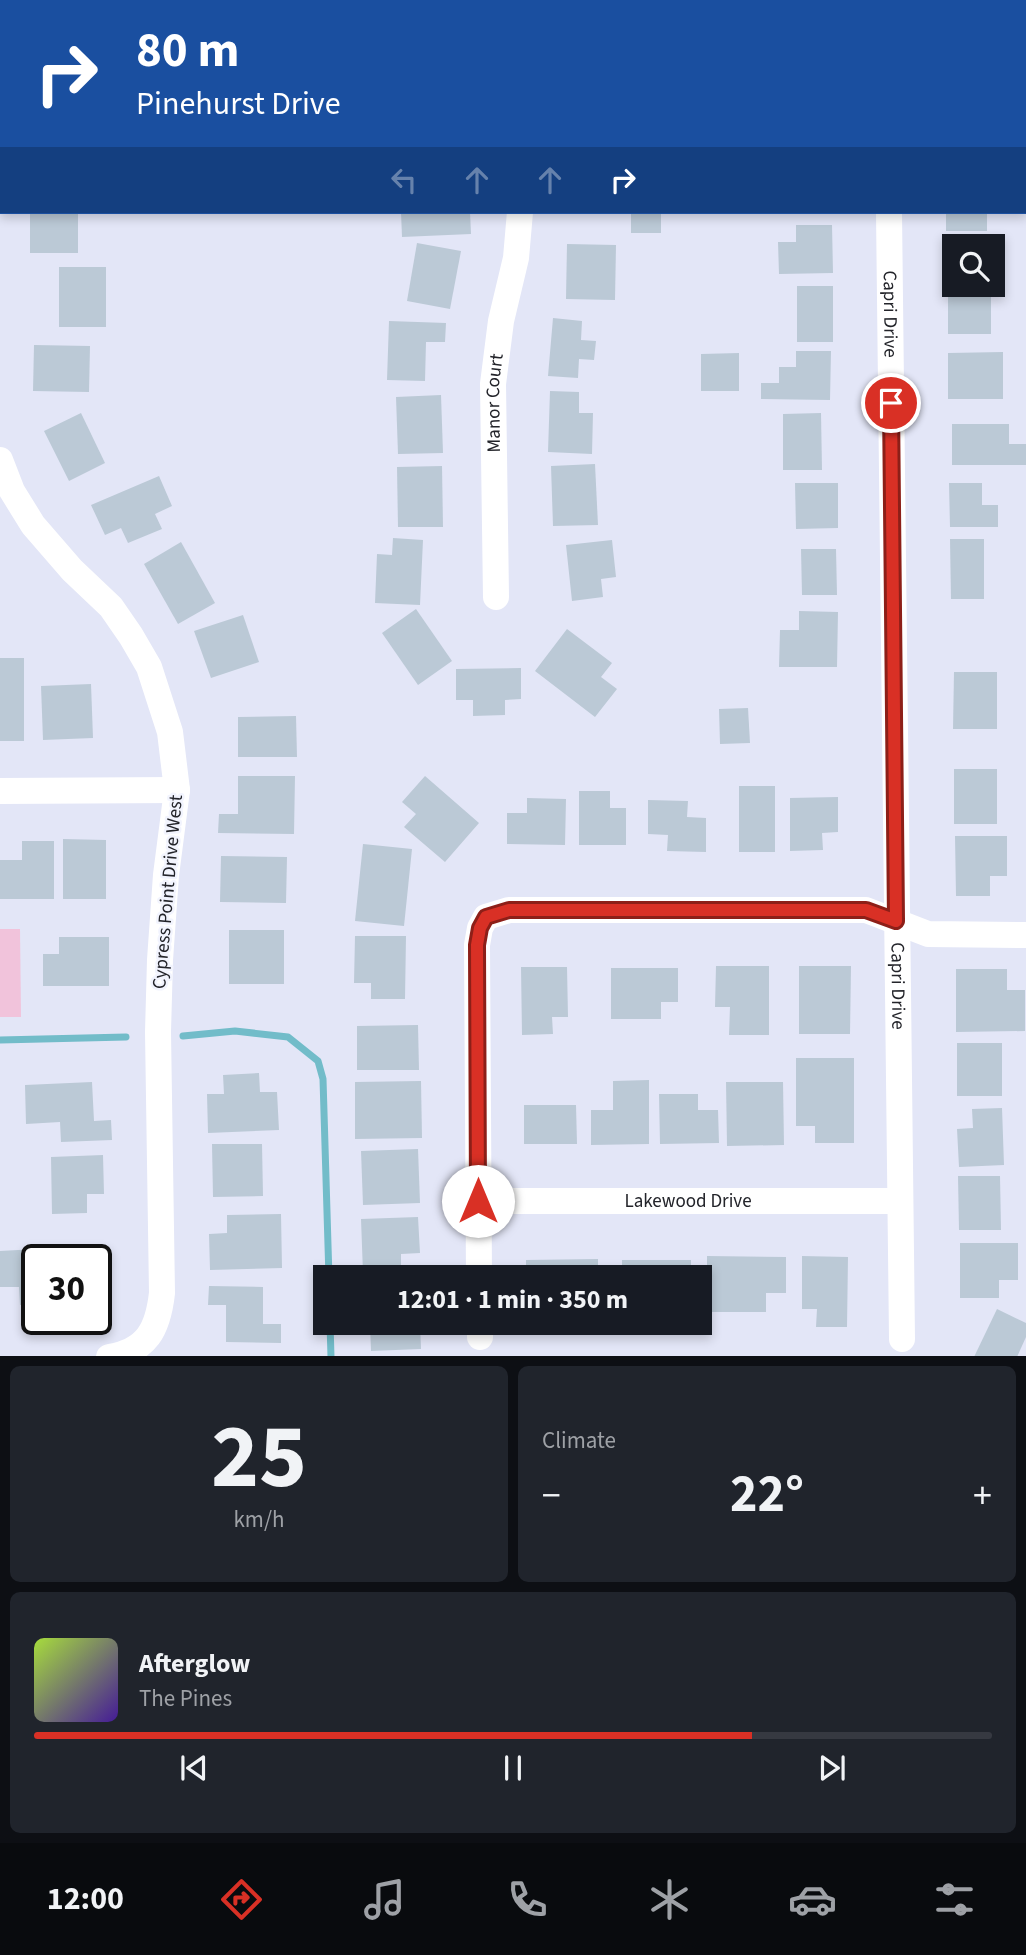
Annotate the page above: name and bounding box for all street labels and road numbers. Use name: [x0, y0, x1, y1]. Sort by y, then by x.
street label: Capri Drive: [876, 270, 904, 358]
street label: Manor Court: [479, 351, 510, 453]
street label: Cypress Point Drive West: [146, 793, 190, 990]
street label: Capri Drive: [884, 942, 912, 1030]
street label: Lakewood Drive: [624, 1188, 752, 1215]

